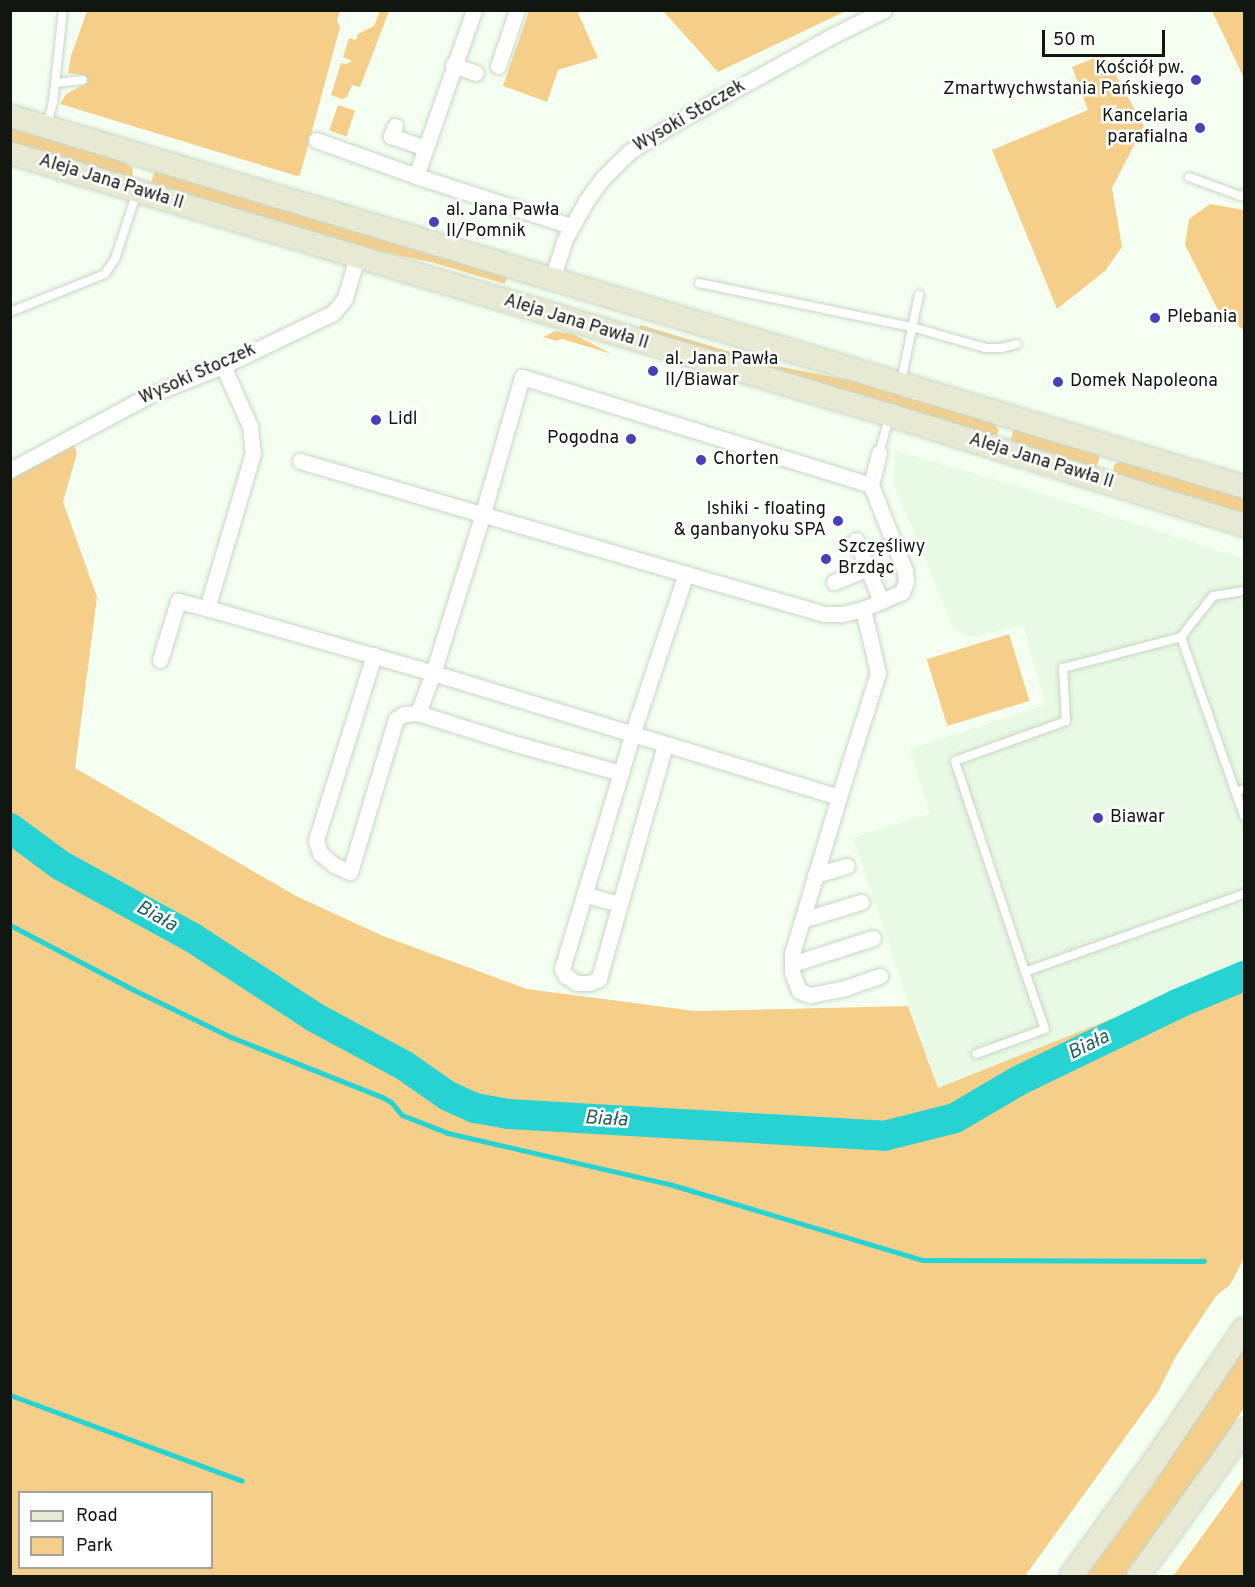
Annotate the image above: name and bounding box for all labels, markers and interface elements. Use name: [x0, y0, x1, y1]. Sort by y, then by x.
scale bar: [1045, 18, 1168, 56]
text: 50 m: [1053, 29, 1095, 52]
place label: Kościół pw. Zmartwychwstania Pańskiego: [943, 59, 1184, 101]
marker: Kościół pw. Zmartwychwstania Pańskiego: [1189, 73, 1203, 87]
street label: Wysoki Stoczek: [630, 76, 750, 158]
place label: Kancelaria parafialna: [1102, 107, 1188, 150]
marker: Kancelaria parafialna: [1193, 121, 1207, 135]
street label: Aleja Jana Pawła II: [36, 151, 186, 215]
place label: al. Jana Pawła II/Pomnik: [446, 201, 559, 244]
marker: al. Jana Pawła II/Pomnik: [427, 215, 441, 229]
street label: Aleja Jana Pawła II: [501, 291, 651, 355]
place label: Plebania: [1167, 307, 1237, 329]
marker: Plebania: [1148, 311, 1162, 325]
street label: Wysoki Stoczek: [136, 340, 260, 410]
place label: al. Jana Pawła II/Biawar: [665, 350, 778, 392]
marker: al. Jana Pawła II/Biawar: [646, 364, 660, 378]
place label: Domek Napoleona: [1070, 371, 1218, 393]
marker: Domek Napoleona: [1051, 375, 1065, 389]
place label: Lidl: [388, 409, 417, 431]
marker: Lidl: [369, 413, 383, 427]
place label: Pogodna: [547, 428, 619, 450]
street label: Aleja Jana Pawła II: [966, 430, 1116, 494]
marker: Pogodna: [624, 432, 638, 446]
place label: Chorten: [713, 449, 779, 471]
marker: Chorten: [694, 453, 708, 467]
place label: Ishiki - floating & ganbanyoku SPA: [674, 500, 826, 542]
marker: Ishiki - floating & ganbanyoku SPA: [831, 514, 845, 528]
place label: Szczęśliwy Brzdąc: [838, 538, 925, 580]
marker: Szczęśliwy Brzdąc: [819, 552, 833, 566]
place label: Biawar: [1110, 807, 1165, 829]
marker: Biawar: [1091, 811, 1105, 825]
water label: Biała: [131, 896, 181, 938]
water label: Biała: [1064, 1026, 1114, 1066]
water label: Biała: [584, 1107, 628, 1133]
legend: [18, 1491, 213, 1569]
text: Road: [76, 1505, 118, 1528]
text: Park: [76, 1535, 113, 1558]

